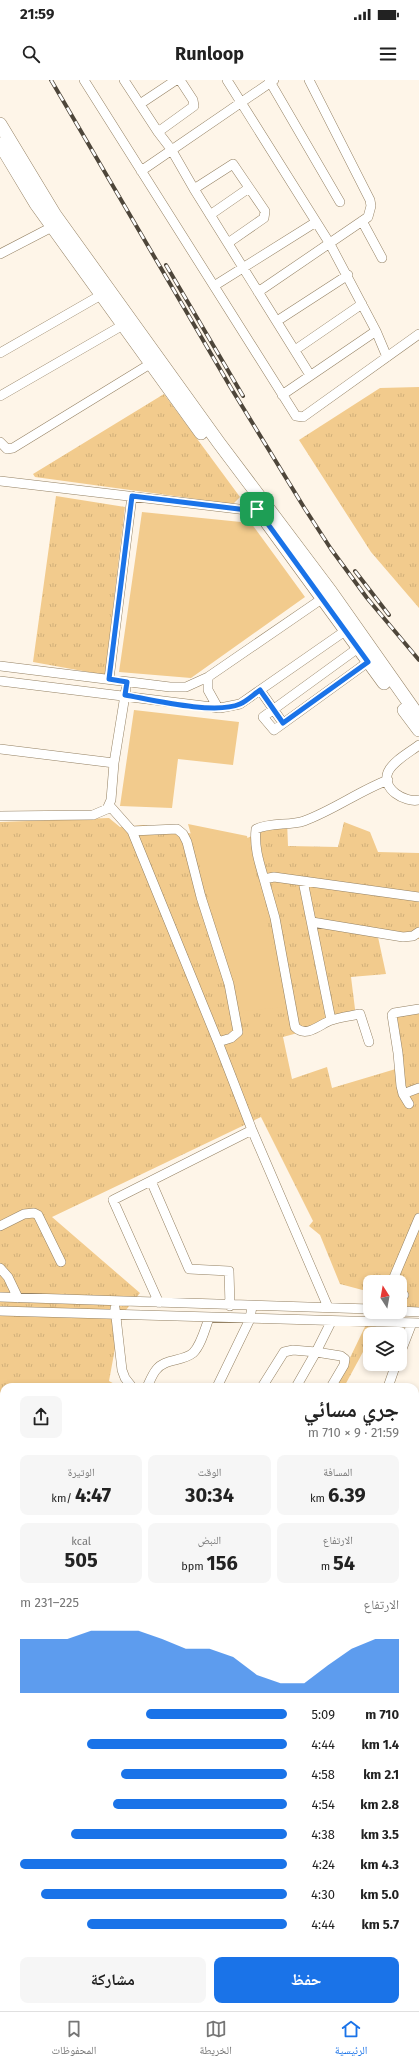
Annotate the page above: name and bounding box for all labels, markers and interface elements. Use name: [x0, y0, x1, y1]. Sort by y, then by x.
text: 21:59: [20, 5, 54, 23]
icon: search: [20, 43, 42, 65]
text: Runloop: [175, 43, 244, 65]
icon: menu: [377, 43, 399, 65]
pin: [240, 492, 274, 526]
icon: arrive: [246, 498, 268, 520]
north arrow: [363, 1275, 407, 1319]
map controls: [363, 1275, 407, 1371]
button: layers: [363, 1327, 407, 1371]
button: share: [20, 1396, 62, 1438]
text: جري مسائي: [304, 1396, 399, 1423]
text: 21:59 · 9 × 710 m: [308, 1425, 399, 1440]
text: الوتيرة: [68, 1466, 95, 1479]
text: الوقت: [198, 1466, 221, 1479]
text: المسافة: [323, 1466, 352, 1479]
text: 4:47: [75, 1483, 111, 1507]
text: 30:34: [185, 1483, 234, 1507]
text: 6.39: [328, 1483, 366, 1507]
text: /km: [51, 1492, 75, 1505]
text: km: [310, 1492, 328, 1505]
text: النبض: [198, 1534, 221, 1547]
text: الارتفاع: [323, 1534, 353, 1547]
text: kcal: [71, 1535, 91, 1548]
text: 505: [65, 1548, 98, 1572]
text: 156: [207, 1551, 238, 1575]
text: 54: [333, 1551, 355, 1575]
text: bpm: [181, 1560, 207, 1573]
text: m: [321, 1560, 333, 1573]
text: 225–231 m: [20, 1595, 79, 1610]
text: الارتفاع: [364, 1597, 399, 1612]
text: 5:09: [311, 1707, 335, 1722]
text: 710 m: [365, 1707, 399, 1722]
text: 4:44: [311, 1737, 335, 1752]
text: 1.4 km: [362, 1737, 399, 1752]
text: 4:58: [311, 1767, 335, 1782]
text: 2.1 km: [363, 1767, 399, 1782]
text: 4:54: [311, 1797, 335, 1812]
text: 2.8 km: [360, 1797, 399, 1812]
text: 4:38: [311, 1827, 335, 1842]
text: 3.5 km: [361, 1827, 399, 1842]
text: 4:24: [312, 1857, 335, 1872]
text: 4.3 km: [360, 1857, 399, 1872]
text: 4:30: [311, 1887, 335, 1902]
text: 5.0 km: [360, 1887, 399, 1902]
text: 4:44: [311, 1917, 335, 1932]
text: 5.7 km: [362, 1917, 399, 1932]
button: مشاركة: [20, 1957, 206, 2003]
button: حفظ: [214, 1957, 399, 2003]
tab: المحفوظات: [52, 2018, 96, 2061]
tab: الخريطة: [199, 2018, 232, 2061]
tab: الرئيسية: [335, 2018, 367, 2061]

